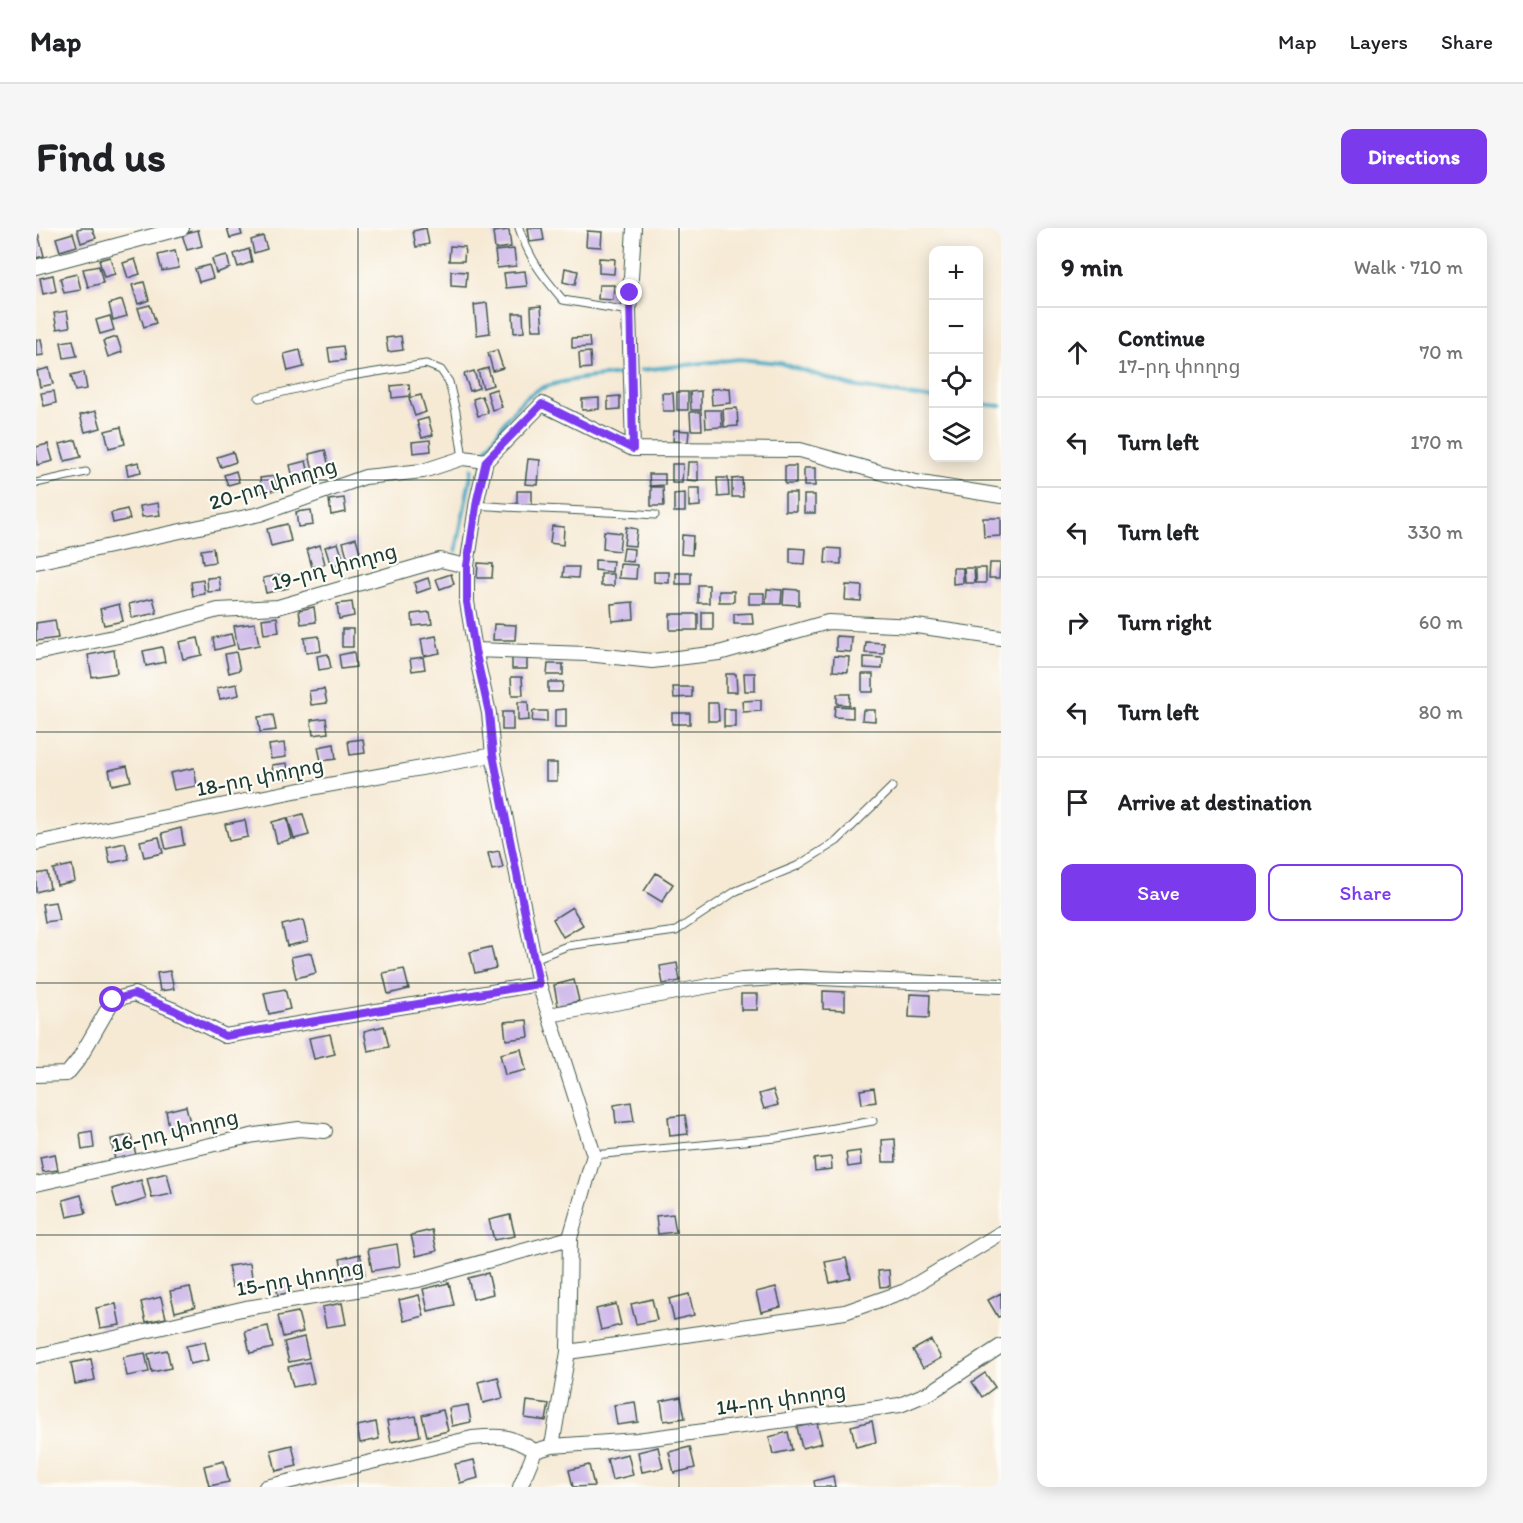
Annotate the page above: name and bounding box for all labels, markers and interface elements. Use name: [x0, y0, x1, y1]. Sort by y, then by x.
text: Map: [30, 24, 81, 58]
text: Map: [1278, 29, 1317, 54]
text: Layers: [1350, 29, 1408, 54]
text: Share: [1441, 29, 1493, 54]
button: Directions: [1341, 129, 1487, 184]
text: Find us: [36, 131, 166, 182]
map controls: [929, 246, 983, 462]
button: +: [929, 246, 983, 300]
text: 9 min: [1061, 251, 1123, 283]
text: Walk · 710 m: [1354, 255, 1463, 279]
route end: [616, 279, 642, 305]
button: −: [929, 300, 983, 354]
text: Continue: [1118, 325, 1205, 352]
icon: ahead: [1061, 336, 1094, 369]
text: 70 m: [1419, 340, 1463, 364]
button: locate: [929, 354, 983, 408]
text: 17-րդ փողոց: [1118, 354, 1240, 378]
button: layers: [929, 408, 983, 462]
icon: left: [1061, 426, 1094, 459]
text: Turn left: [1118, 429, 1199, 456]
text: 170 m: [1410, 430, 1463, 454]
street label: 20-րդ փողոց: [206, 452, 340, 515]
icon: left: [1061, 516, 1094, 549]
text: Turn left: [1118, 519, 1199, 546]
text: 330 m: [1408, 520, 1463, 544]
street label: 19-րդ փողոց: [268, 538, 399, 595]
icon: right: [1061, 606, 1094, 639]
text: Turn right: [1118, 609, 1212, 636]
text: 60 m: [1419, 610, 1463, 634]
icon: left: [1061, 696, 1094, 729]
text: Turn left: [1118, 699, 1199, 726]
text: 80 m: [1418, 700, 1463, 724]
street label: 18-րդ փողոց: [194, 752, 326, 801]
icon: arrive: [1061, 786, 1094, 819]
text: Arrive at destination: [1118, 789, 1312, 816]
button: Save: [1061, 864, 1256, 921]
button: Share: [1268, 864, 1463, 921]
route start: [99, 986, 125, 1012]
street label: 16-րդ փողոց: [109, 1104, 241, 1157]
street label: 15-րդ փողոց: [234, 1254, 366, 1301]
street label: 14-րդ փողոց: [714, 1377, 847, 1420]

